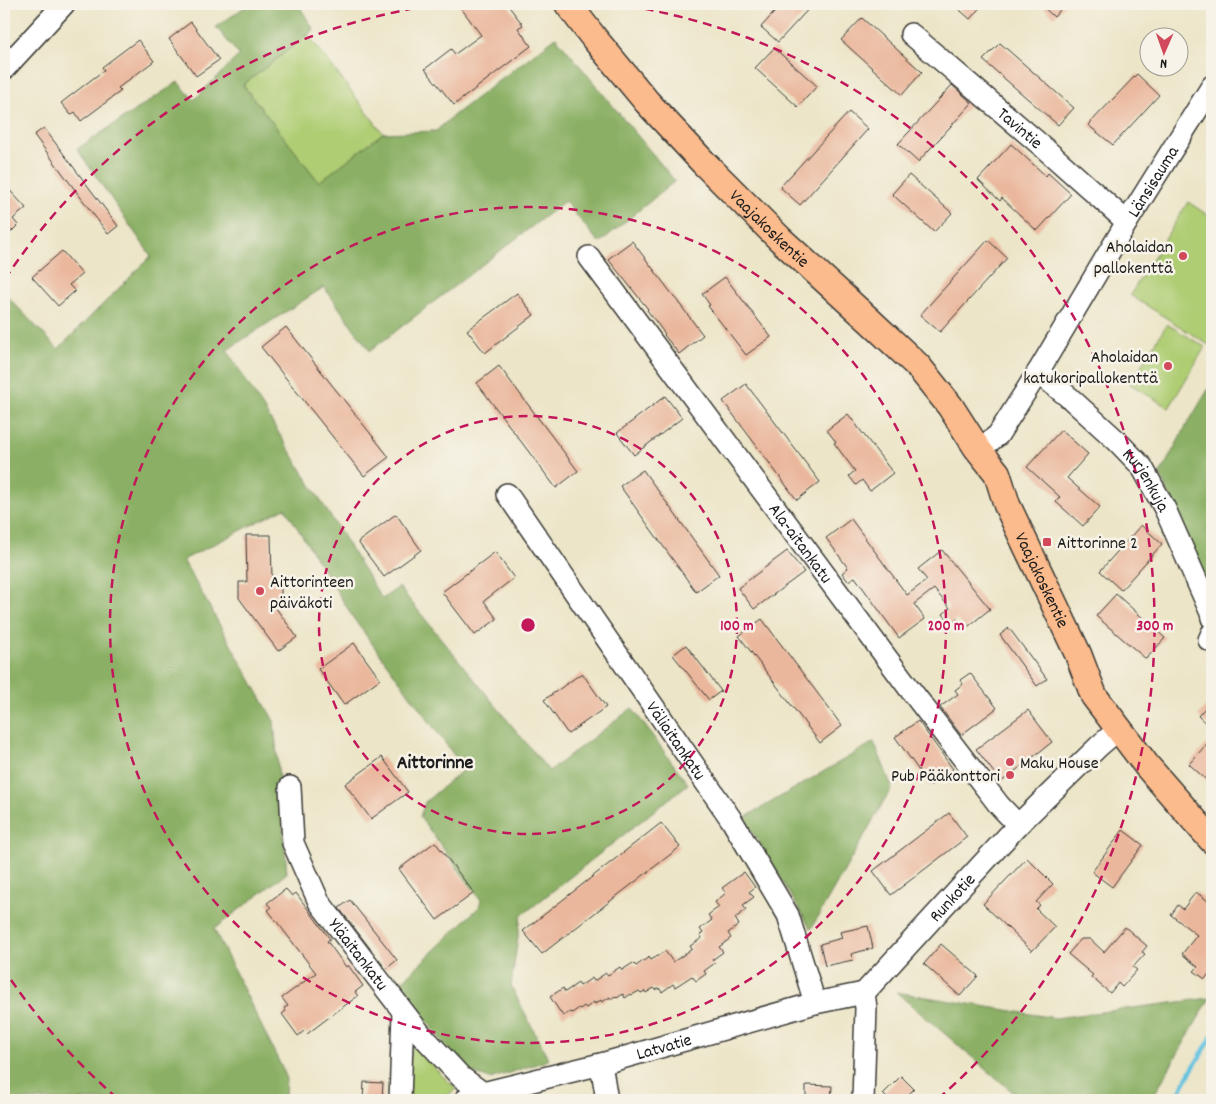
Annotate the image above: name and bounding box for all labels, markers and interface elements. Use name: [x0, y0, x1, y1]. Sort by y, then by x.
north arrow: [1138, 28, 1188, 78]
text: N: [1160, 53, 1167, 73]
street label: Tavintie: [991, 103, 1047, 156]
street label: Länsisauma: [1123, 141, 1187, 223]
street label: Vaajakoskentie: [722, 185, 814, 275]
place label: Aholaidan pallokenttä: [1094, 236, 1173, 282]
marker: Aholaidan pallokenttä: [1177, 250, 1189, 262]
place label: Aholaidan katukoripallokenttä: [1023, 346, 1158, 392]
marker: Aholaidan katukoripallokenttä: [1162, 360, 1174, 372]
street label: Kurjenkuja: [1115, 443, 1175, 518]
street label: Ala-aitankatu: [761, 499, 837, 590]
street label: Vaajakoskentie: [1007, 529, 1074, 633]
place label: Aittorinne 2: [1057, 532, 1138, 557]
marker: Aittorinne 2: [1041, 536, 1053, 548]
place label: Aittorinteen päiväkoti: [270, 571, 354, 617]
marker: Aittorinteen päiväkoti: [254, 585, 266, 597]
centre of rings: [519, 616, 537, 634]
text: 100 m: [720, 616, 754, 638]
text: 200 m: [928, 616, 964, 638]
text: 300 m: [1137, 616, 1173, 638]
street label: Väliaitankatu: [639, 697, 711, 786]
district label: Aittorinne: [397, 750, 473, 778]
place label: Maku House: [1020, 752, 1099, 777]
marker: Maku House: [1004, 756, 1016, 768]
place label: Pub Pääkonttori: [891, 765, 1000, 790]
marker: Pub Pääkonttori: [1004, 769, 1016, 781]
street label: Runkotie: [925, 869, 983, 929]
street label: Yläaitankatu: [321, 914, 393, 997]
street label: Latvatie: [634, 1029, 695, 1068]

